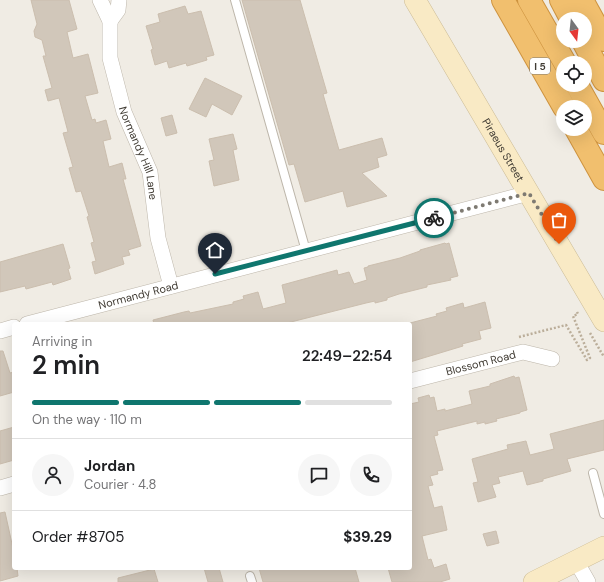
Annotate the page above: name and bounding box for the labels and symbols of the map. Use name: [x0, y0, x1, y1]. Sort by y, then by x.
north arrow: [556, 12, 592, 48]
road number: I 5: [530, 58, 550, 74]
street label: Normandy Hill Lane: [116, 105, 160, 201]
street label: Piraeus Street: [479, 116, 527, 184]
courier: [414, 198, 454, 238]
pin: [542, 203, 576, 244]
pin: [198, 233, 232, 274]
street label: Normandy Road: [97, 278, 180, 312]
street label: Blossom Road: [444, 347, 517, 379]

